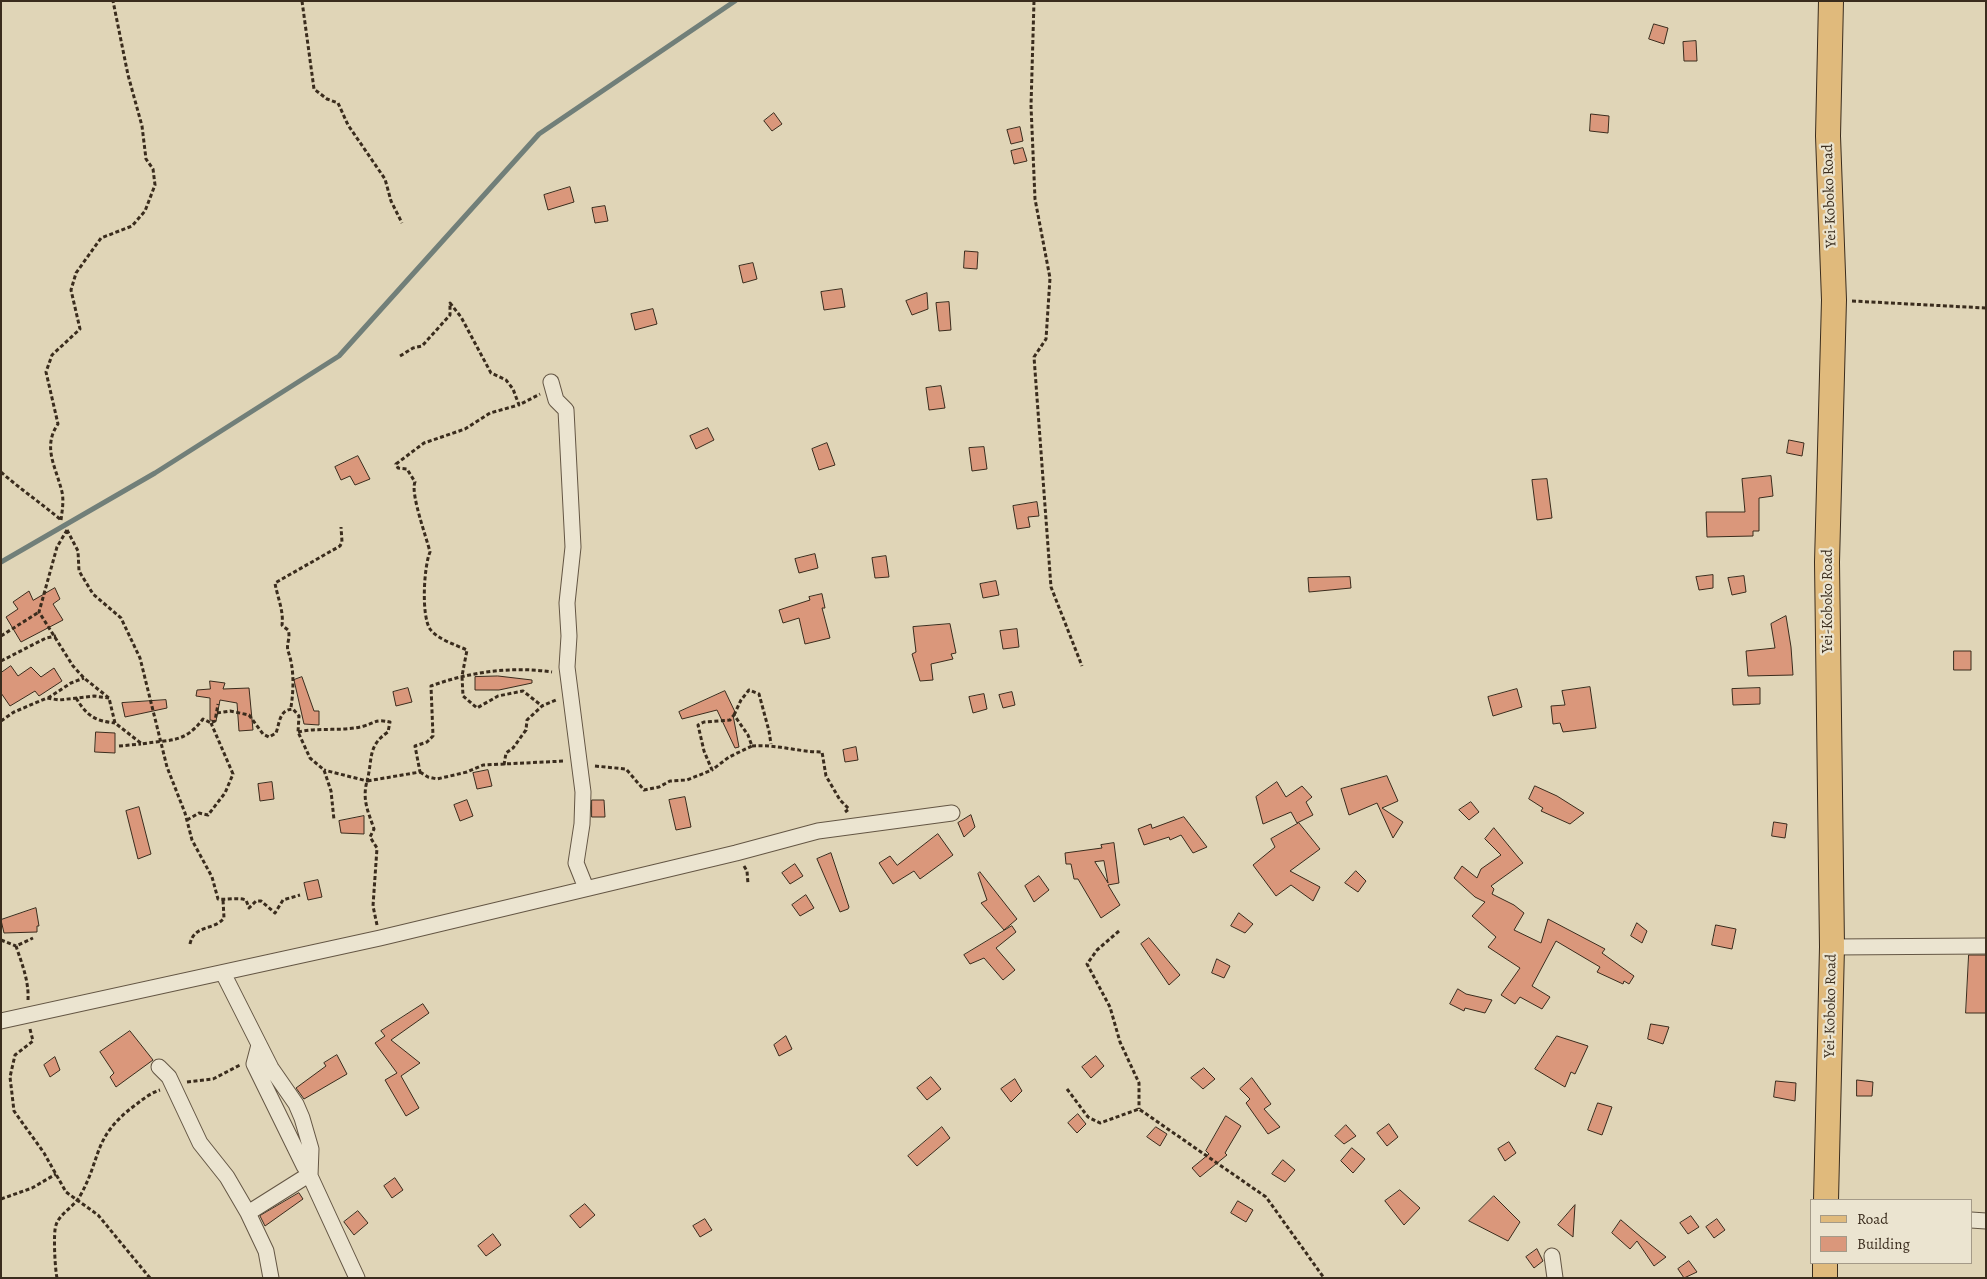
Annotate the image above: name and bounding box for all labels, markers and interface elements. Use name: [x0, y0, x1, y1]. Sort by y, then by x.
street label: Yei-Koboko Road: [1819, 144, 1841, 248]
street label: Yei-Koboko Road: [1819, 549, 1837, 653]
street label: Yei-Koboko Road: [1821, 954, 1841, 1058]
legend: [1810, 1199, 1972, 1264]
text: Road: [1857, 1209, 1888, 1229]
text: Building: [1857, 1234, 1910, 1254]

